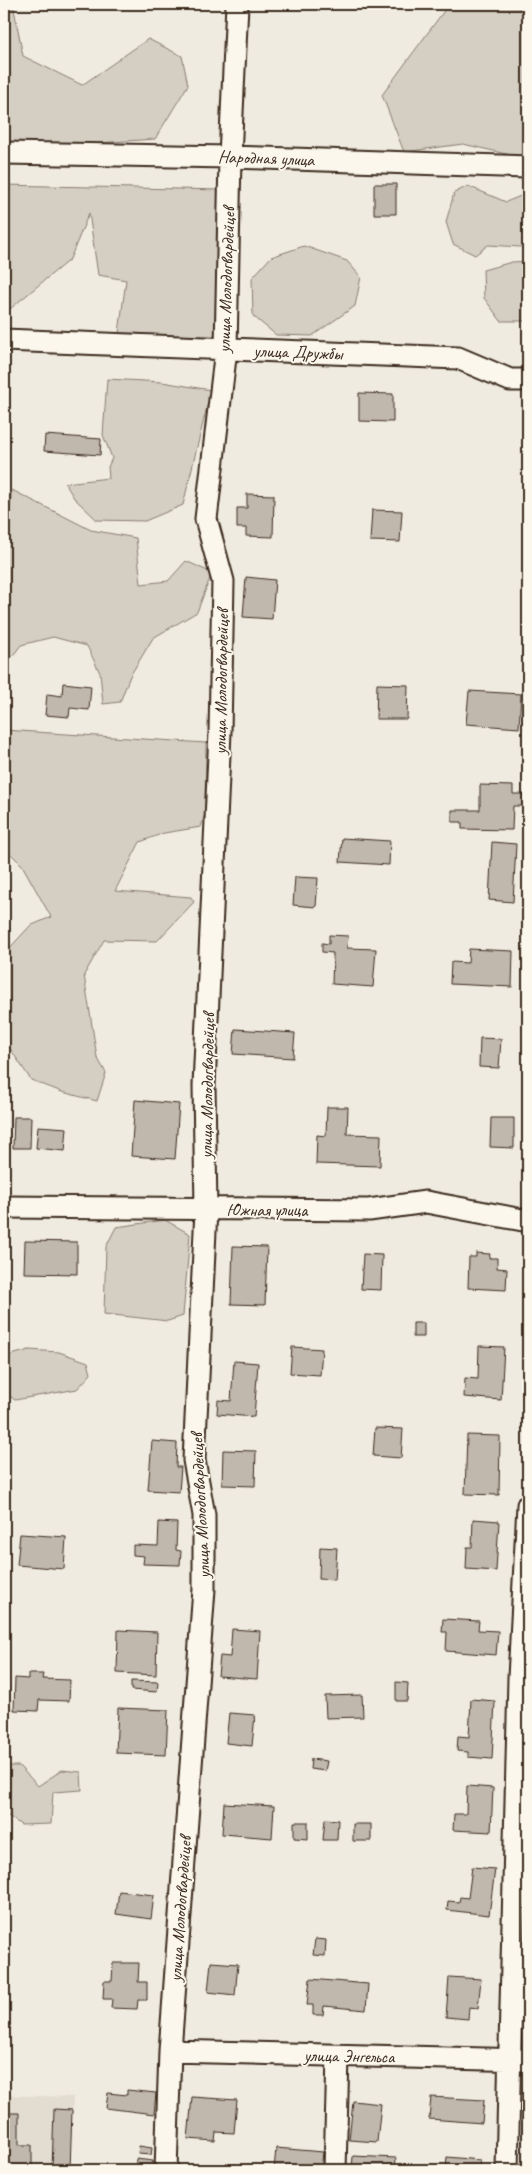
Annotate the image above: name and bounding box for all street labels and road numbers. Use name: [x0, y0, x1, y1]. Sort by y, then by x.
street label: Народная улица: [218, 145, 316, 171]
street label: улица Молодогвардейцев: [212, 204, 240, 354]
street label: улица Дружбы: [252, 339, 344, 365]
street label: улица Молодогвардейцев: [209, 606, 233, 756]
street label: улица Молодогвардейцев: [195, 1010, 219, 1160]
street label: Южная улица: [227, 1199, 309, 1221]
street label: улица Молодогвардейцев: [185, 1430, 215, 1580]
street label: улица Молодогвардейцев: [164, 1833, 196, 1983]
street label: улица Энгельса: [303, 2044, 396, 2068]

